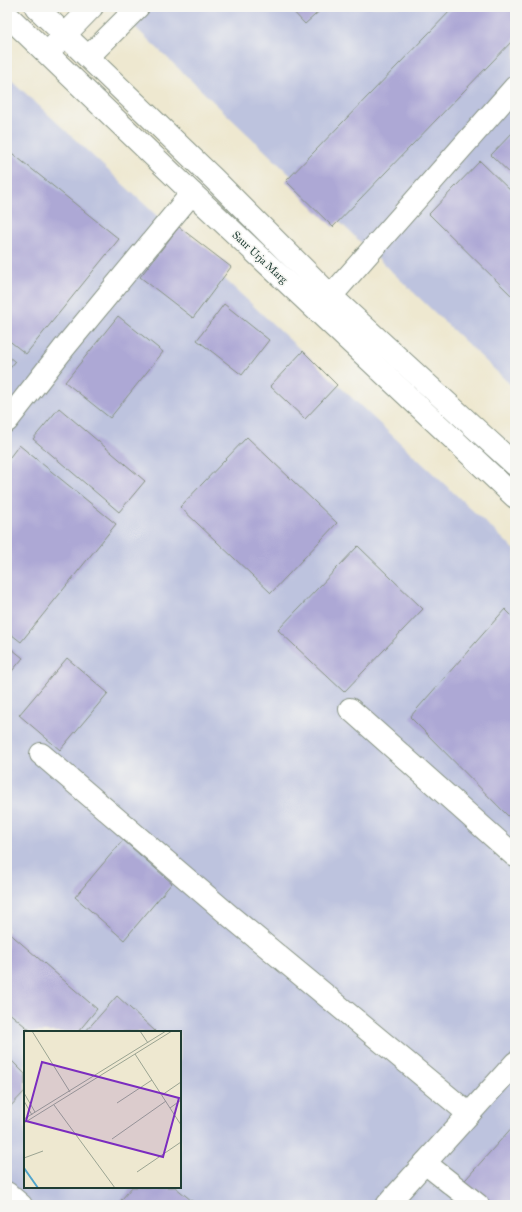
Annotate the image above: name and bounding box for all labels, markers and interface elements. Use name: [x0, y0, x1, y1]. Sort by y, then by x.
street label: Saur Urja Marg: [229, 228, 291, 287]
inset map: [24, 1031, 181, 1188]

